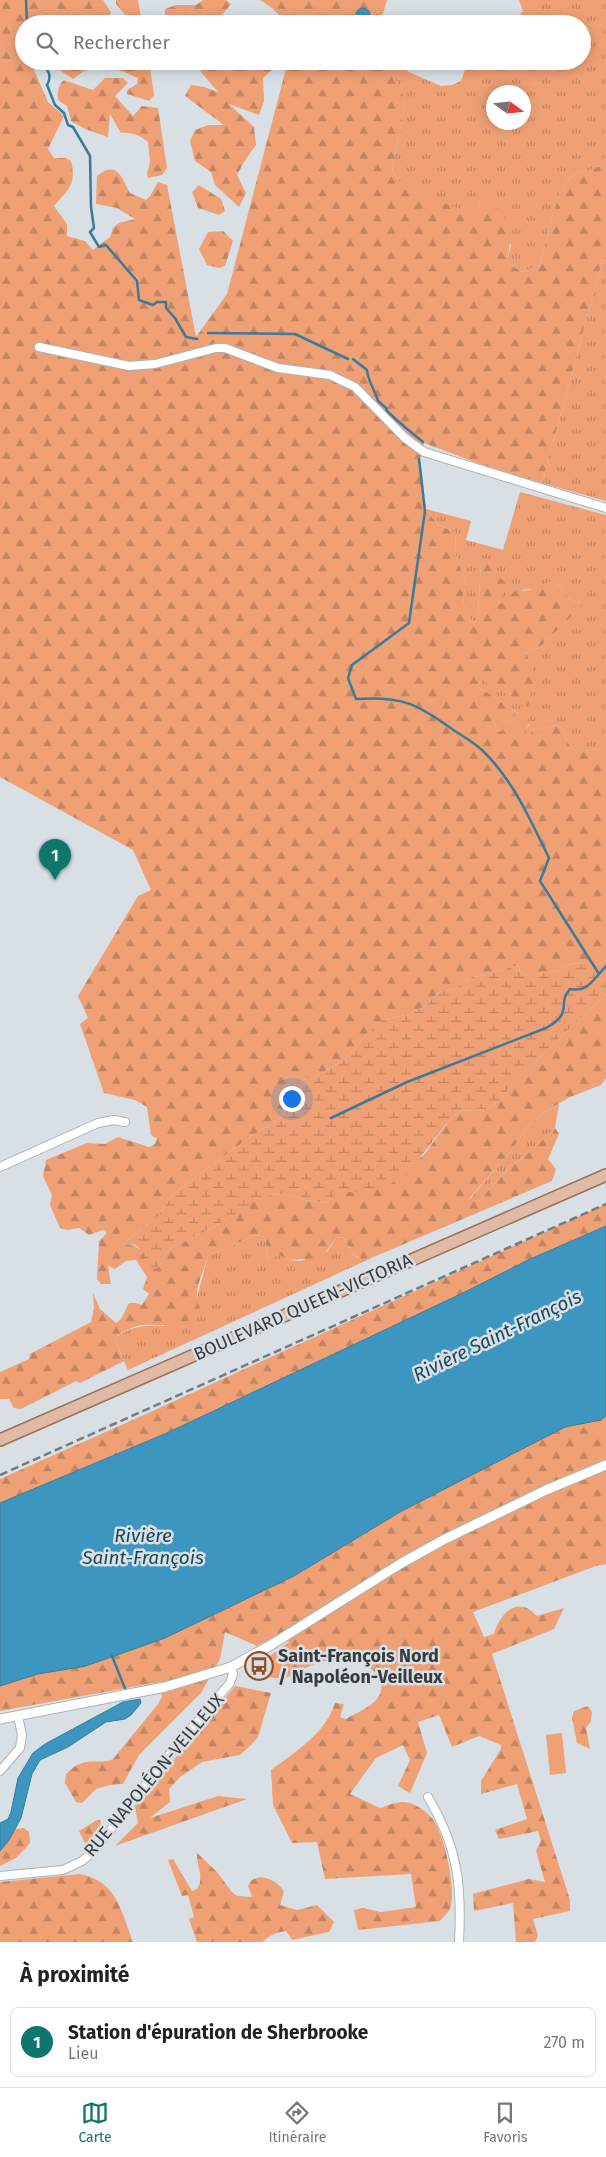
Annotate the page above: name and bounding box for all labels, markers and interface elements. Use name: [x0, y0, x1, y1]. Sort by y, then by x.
search box: [15, 15, 591, 70]
icon: search: [33, 29, 61, 57]
text: Rechercher: [73, 31, 170, 54]
north arrow: [486, 85, 531, 130]
pin: 1: [39, 839, 71, 880]
your location: [279, 1086, 305, 1112]
street label: BOULEVARD QUEEN-VICTORIA: [190, 1249, 416, 1365]
water label: Rivière Saint-François: [409, 1285, 585, 1386]
water label: Rivière Saint-François: [81, 1524, 204, 1569]
place label: Saint-François Nord / Napoléon-Veilleux: [278, 1645, 443, 1688]
bus stop icon: Saint-François Nord / Napoléon-Veilleux: [244, 1651, 274, 1681]
street label: RUE NAPOLÉON-VEILLEUX: [78, 1688, 229, 1861]
text: À proximité: [20, 1962, 129, 1988]
text: Station d'épuration de Sherbrooke: [68, 2021, 368, 2044]
text: 1: [33, 2033, 41, 2052]
text: 270 m: [543, 2033, 585, 2052]
text: Lieu: [68, 2044, 99, 2063]
tab: Carte: [78, 2099, 112, 2146]
tab: Itinéraire: [268, 2099, 326, 2146]
tab: Favoris: [483, 2099, 528, 2146]

